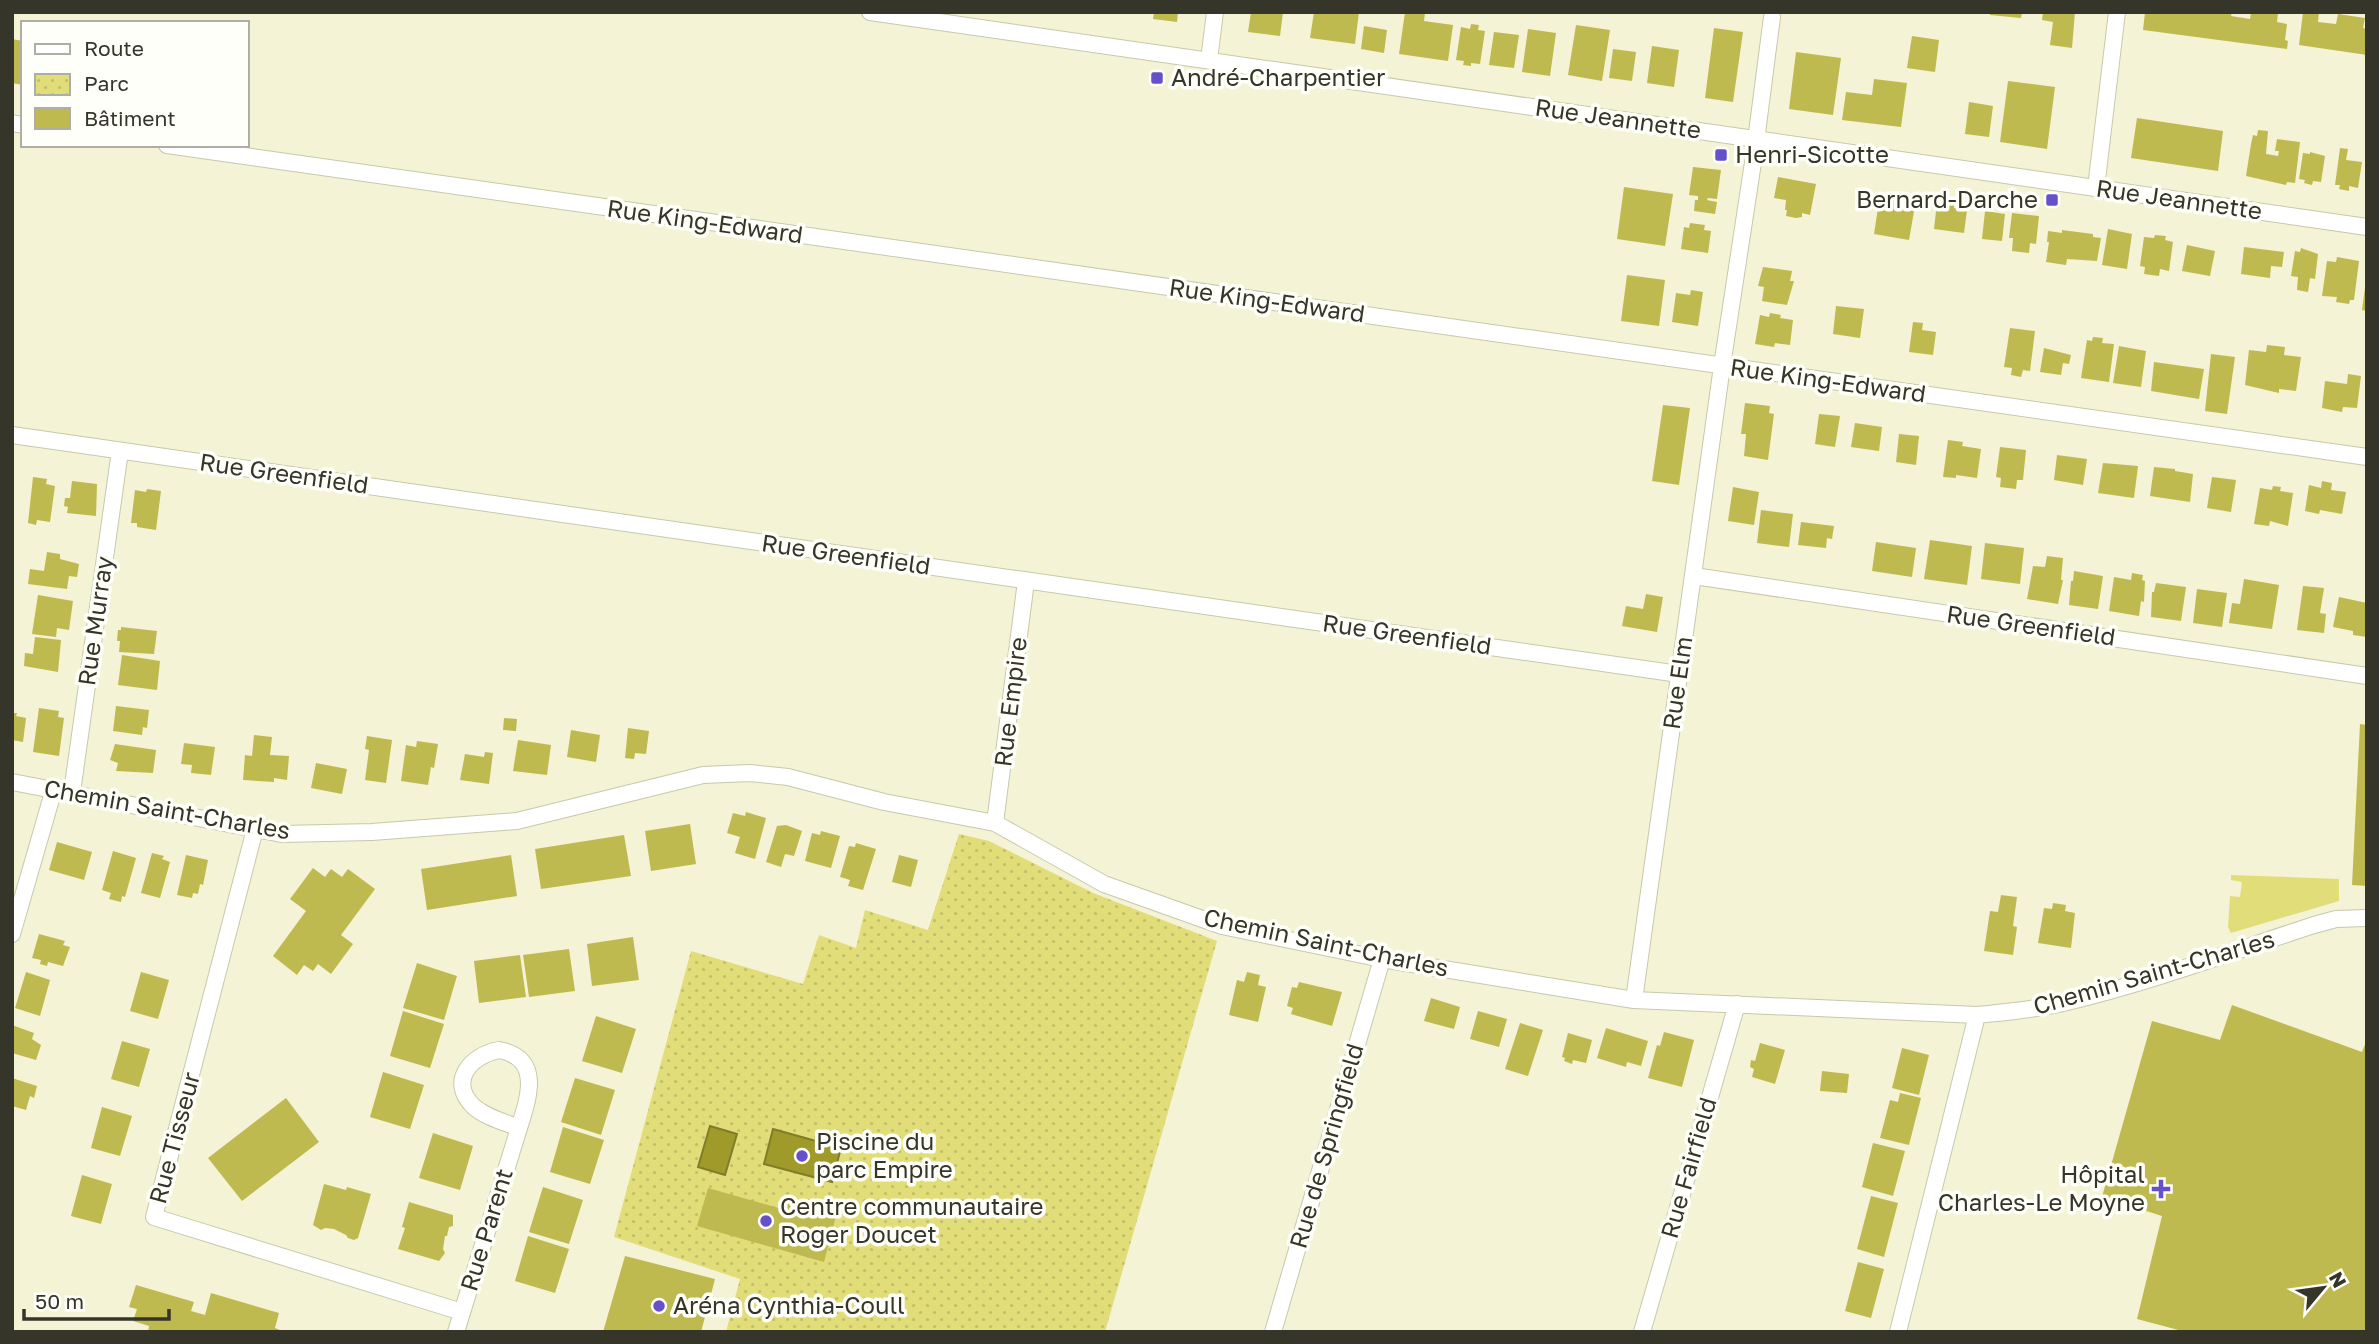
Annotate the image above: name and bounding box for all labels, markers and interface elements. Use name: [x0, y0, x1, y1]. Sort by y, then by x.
legend: [21, 21, 248, 147]
text: Route: [84, 35, 144, 61]
place label: André-Charpentier: [1171, 62, 1385, 91]
text: Parc: [84, 70, 129, 96]
marker: André-Charpentier: [1149, 70, 1165, 86]
street label: Rue Jeannette: [1533, 92, 1703, 144]
text: Bâtiment: [84, 105, 176, 131]
place label: Henri-Sicotte: [1735, 139, 1889, 168]
marker: Henri-Sicotte: [1713, 147, 1729, 163]
street label: Rue Jeannette: [2094, 173, 2264, 225]
place label: Bernard-Darche: [1856, 184, 2038, 213]
street label: Rue King-Edward: [605, 192, 805, 249]
marker: Bernard-Darche: [2044, 192, 2060, 208]
street label: Rue King-Edward: [1167, 271, 1367, 328]
street label: Rue King-Edward: [1728, 351, 1928, 408]
street label: Rue Greenfield: [198, 446, 371, 499]
street label: Rue Greenfield: [760, 527, 933, 580]
street label: Rue Murray: [71, 554, 118, 687]
street label: Rue Greenfield: [1945, 598, 2118, 651]
street label: Rue Greenfield: [1321, 607, 1494, 660]
street label: Rue Elm: [1656, 634, 1697, 731]
street label: Rue Empire: [987, 635, 1032, 768]
street label: Chemin Saint-Charles: [42, 773, 293, 844]
street label: Chemin Saint-Charles: [1201, 901, 1451, 982]
street label: Chemin Saint-Charles: [2030, 923, 2278, 1020]
street label: Rue de Springfield: [1282, 1040, 1369, 1251]
street label: Rue Tisseur: [142, 1069, 205, 1206]
street label: Rue Fairfield: [1654, 1094, 1722, 1241]
place label: Piscine du parc Empire: [816, 1126, 953, 1183]
marker: Piscine du parc Empire: [794, 1148, 810, 1164]
place label: Hôpital Charles-Le Moyne: [1938, 1159, 2145, 1216]
street label: Rue Parent: [453, 1165, 518, 1294]
marker: Hôpital Charles-Le Moyne: [2151, 1179, 2171, 1199]
place label: Centre communautaire Roger Doucet: [780, 1191, 1043, 1248]
marker: Centre communautaire Roger Doucet: [758, 1213, 774, 1229]
north arrow: [2288, 1253, 2358, 1323]
text: N: [2325, 1268, 2352, 1291]
scale bar: [24, 1278, 170, 1322]
text: 50 m: [35, 1288, 84, 1314]
place label: Aréna Cynthia-Coull: [673, 1290, 905, 1319]
marker: Aréna Cynthia-Coull: [651, 1298, 667, 1314]

